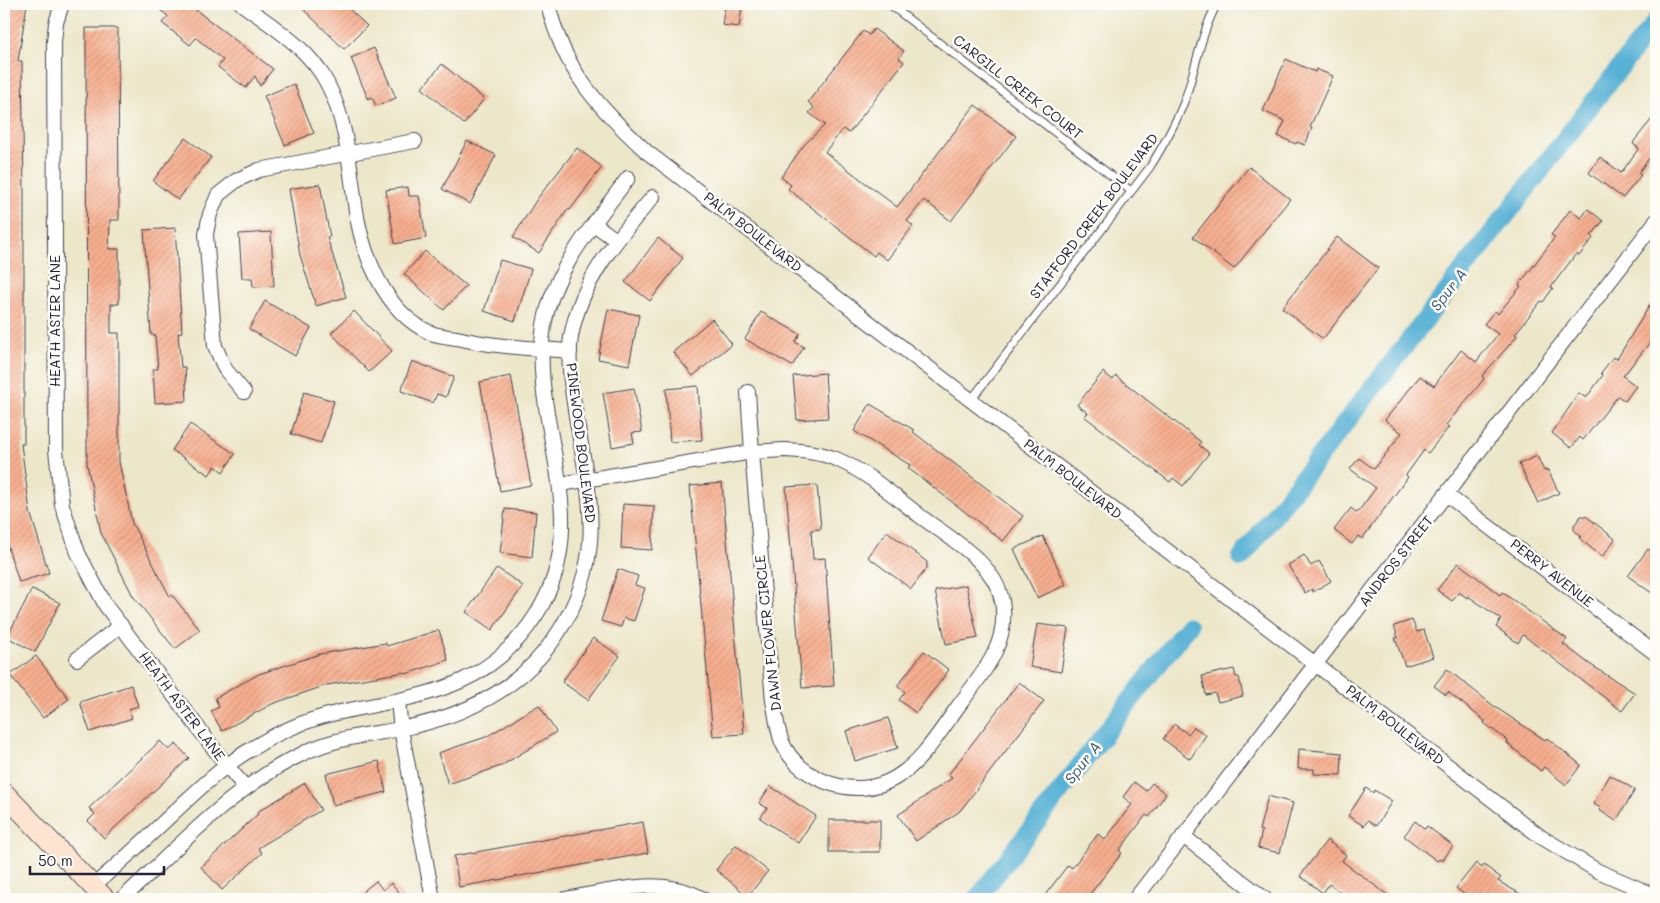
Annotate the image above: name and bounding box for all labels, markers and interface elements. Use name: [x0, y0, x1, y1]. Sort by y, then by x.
street label: CARGILL CREEK COURT: [950, 30, 1087, 143]
street label: STAFFORD CREEK BOULEVARD: [1025, 129, 1162, 302]
street label: PALM BOULEVARD: [700, 187, 806, 276]
street label: HEATH ASTER LANE: [45, 255, 64, 387]
water label: Spur A: [1425, 264, 1471, 315]
street label: PINEWOOD BOULEVARD: [562, 362, 601, 524]
street label: PALM BOULEVARD: [1020, 434, 1126, 523]
street label: ANDROS STREET: [1354, 511, 1437, 610]
street label: PERRY AVENUE: [1507, 534, 1598, 611]
street label: DAWN FLOWER CIRCLE: [750, 554, 785, 712]
street label: HEATH ASTER LANE: [135, 647, 230, 764]
street label: PALM BOULEVARD: [1342, 680, 1448, 769]
water label: Spur A: [1059, 737, 1105, 788]
scale bar: [30, 843, 164, 875]
text: 50 m: [38, 850, 73, 870]

